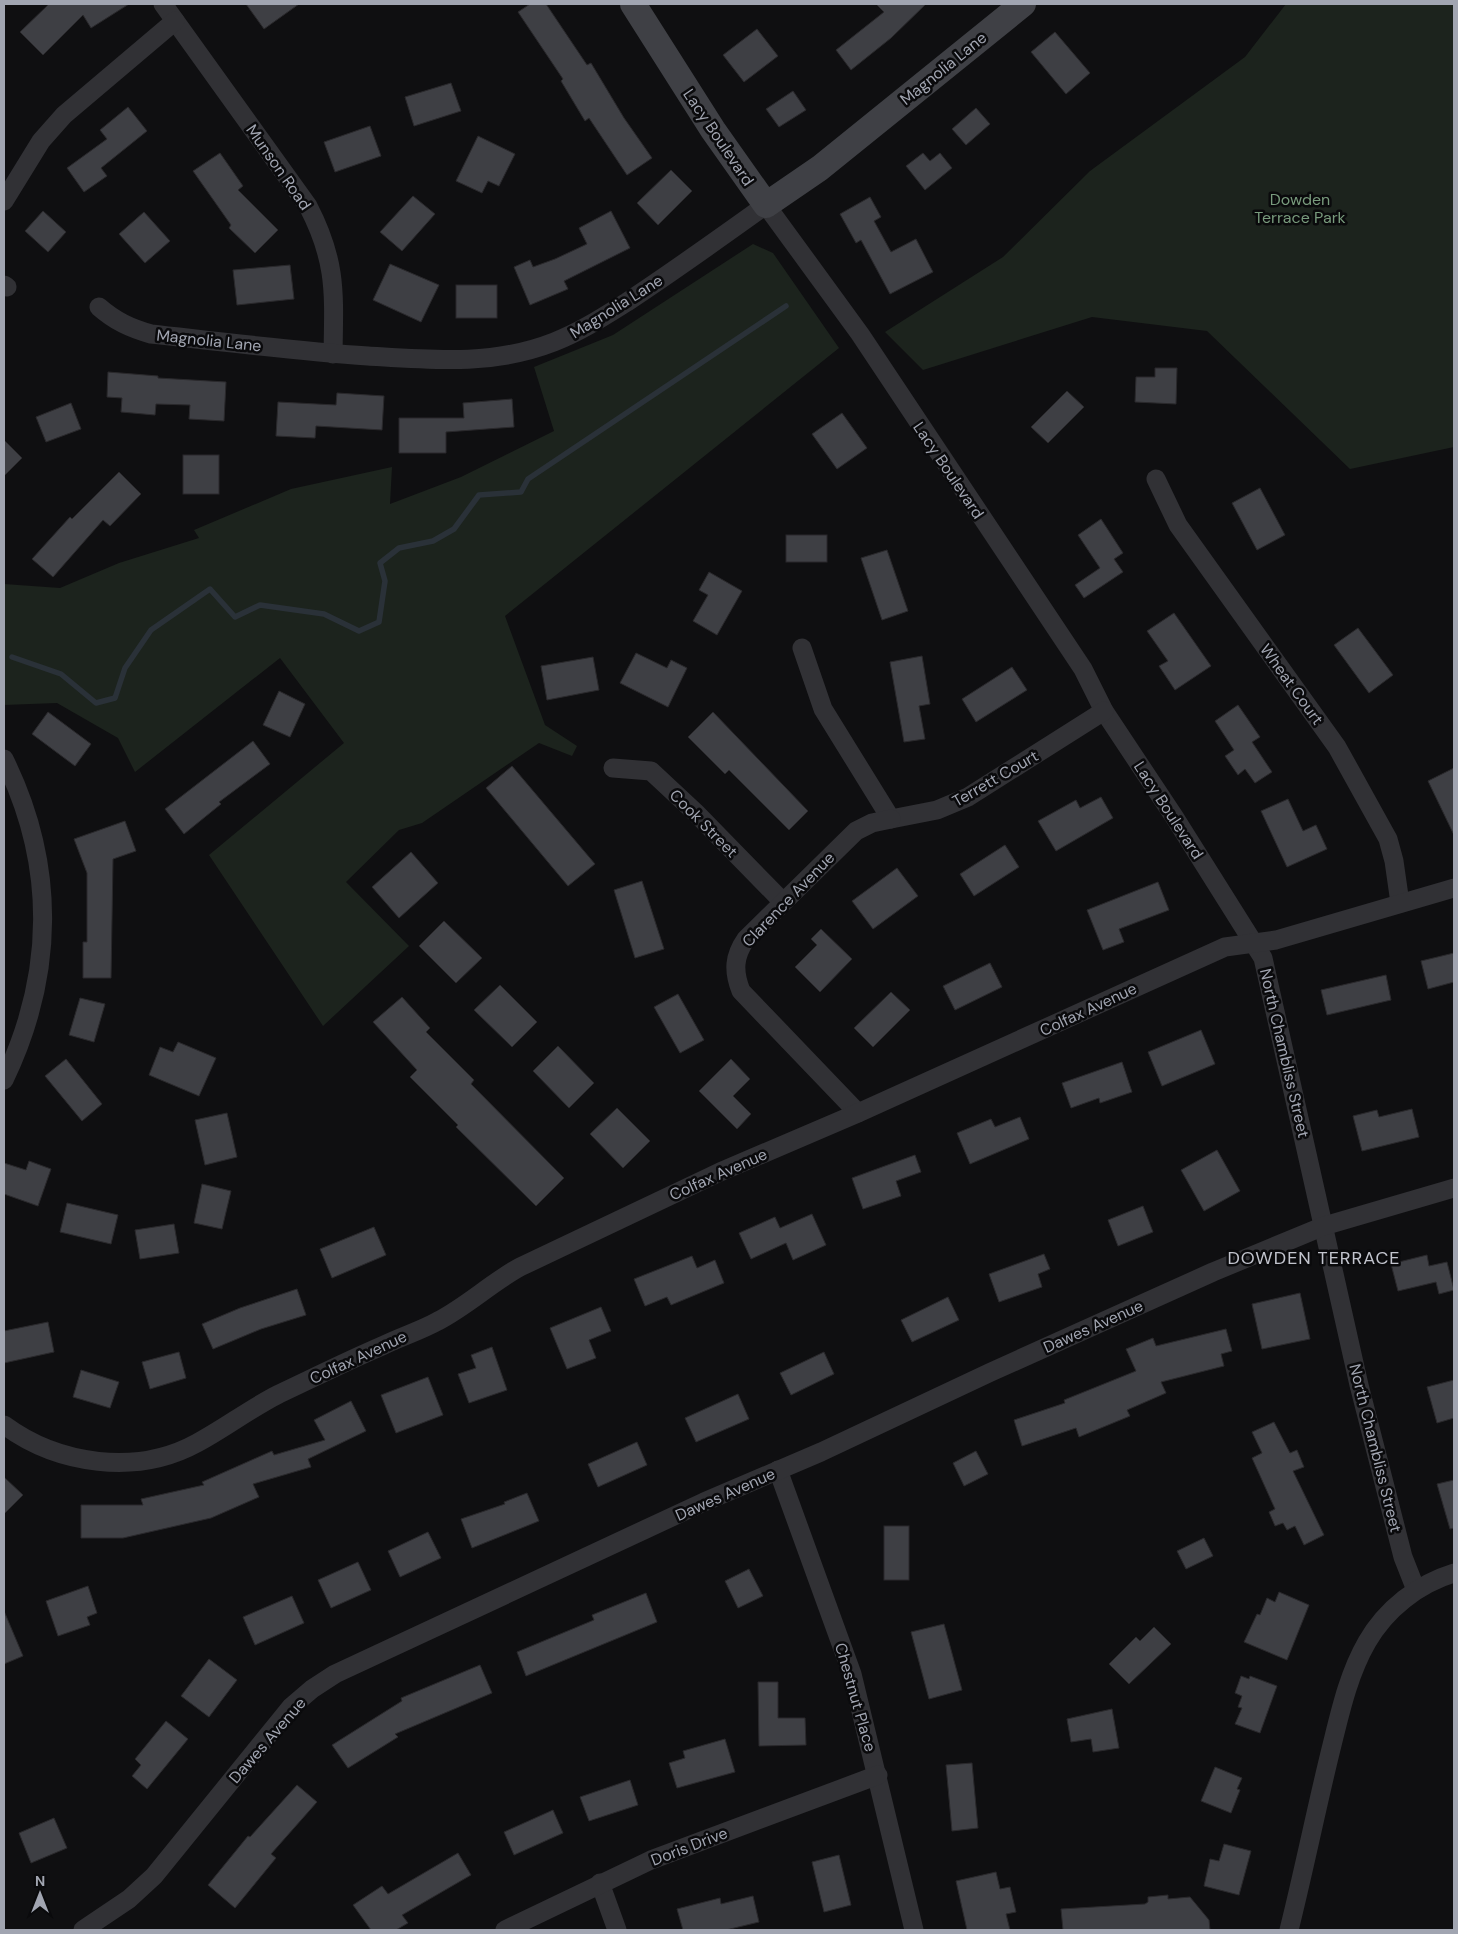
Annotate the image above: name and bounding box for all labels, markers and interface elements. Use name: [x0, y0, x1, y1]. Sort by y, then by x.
street label: Magnolia Lane: [896, 27, 991, 110]
street label: Lacy Boulevard: [678, 85, 759, 190]
street label: Munson Road: [241, 120, 316, 214]
park label: Dowden Terrace Park: [1254, 189, 1346, 228]
street label: Magnolia Lane: [566, 270, 667, 343]
street label: Magnolia Lane: [155, 325, 263, 356]
street label: Lacy Boulevard: [908, 418, 989, 523]
street label: Wheat Court: [1255, 640, 1328, 729]
street label: Terrett Court: [948, 745, 1042, 812]
street label: Lacy Boulevard: [1129, 757, 1208, 863]
street label: Cook Street: [665, 785, 742, 862]
street label: Clarence Avenue: [738, 847, 839, 951]
street label: North Chambliss Street: [1255, 967, 1314, 1140]
street label: Colfax Avenue: [1036, 978, 1140, 1041]
street label: Colfax Avenue: [666, 1144, 770, 1205]
district label: DOWDEN TERRACE: [1227, 1246, 1401, 1270]
street label: Dawes Avenue: [1040, 1295, 1146, 1358]
street label: Colfax Avenue: [306, 1326, 410, 1389]
street label: North Chambliss Street: [1344, 1362, 1407, 1535]
street label: Dawes Avenue: [672, 1463, 778, 1526]
street label: Chestnut Place: [830, 1640, 881, 1754]
street label: Dawes Avenue: [224, 1693, 310, 1788]
street label: Doris Drive: [648, 1822, 730, 1871]
north arrow: [15, 1869, 65, 1919]
text: N: [35, 1872, 45, 1890]

